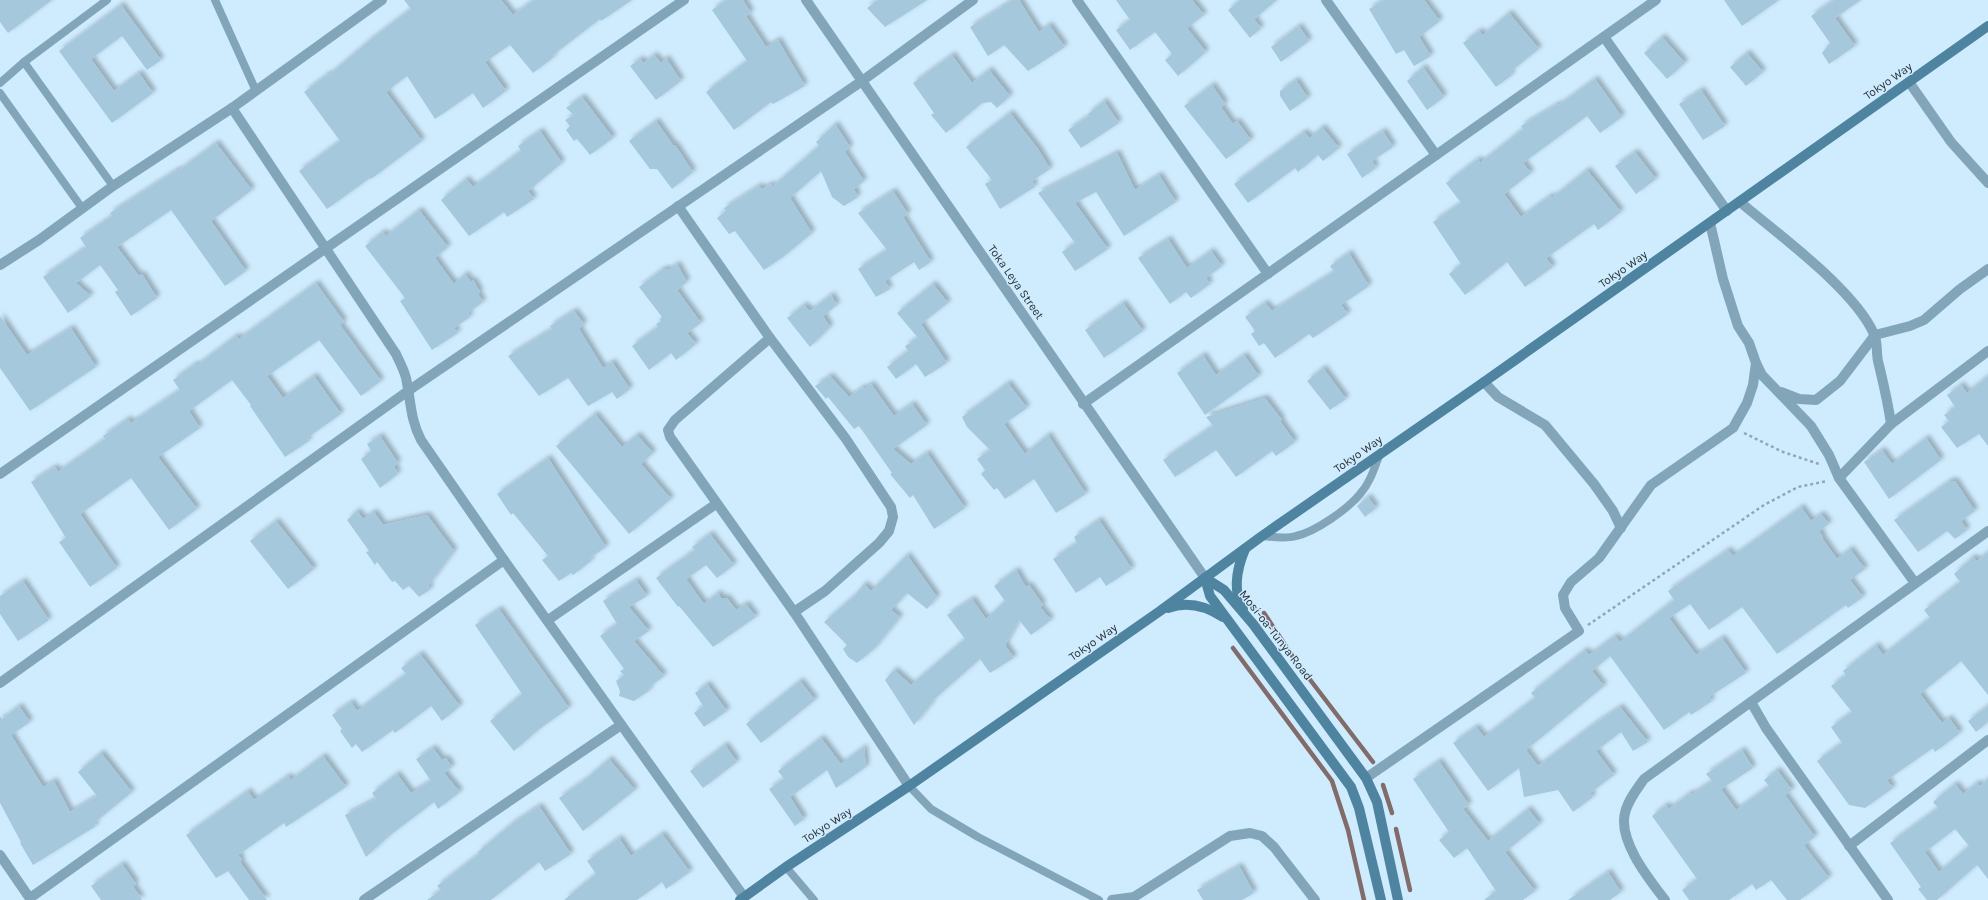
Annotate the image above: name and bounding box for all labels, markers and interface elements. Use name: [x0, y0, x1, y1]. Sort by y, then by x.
street label: Tokyo Way: [1861, 59, 1915, 103]
street label: Toka Leya Street: [985, 242, 1047, 322]
street label: Tokyo Way: [1596, 247, 1650, 291]
street label: Tokyo Way: [1331, 432, 1385, 476]
street label: Mosi-oa-Tunya Road: [1236, 587, 1316, 683]
street label: Tokyo Way: [1066, 620, 1120, 664]
street label: Tokyo Way: [800, 804, 855, 846]

